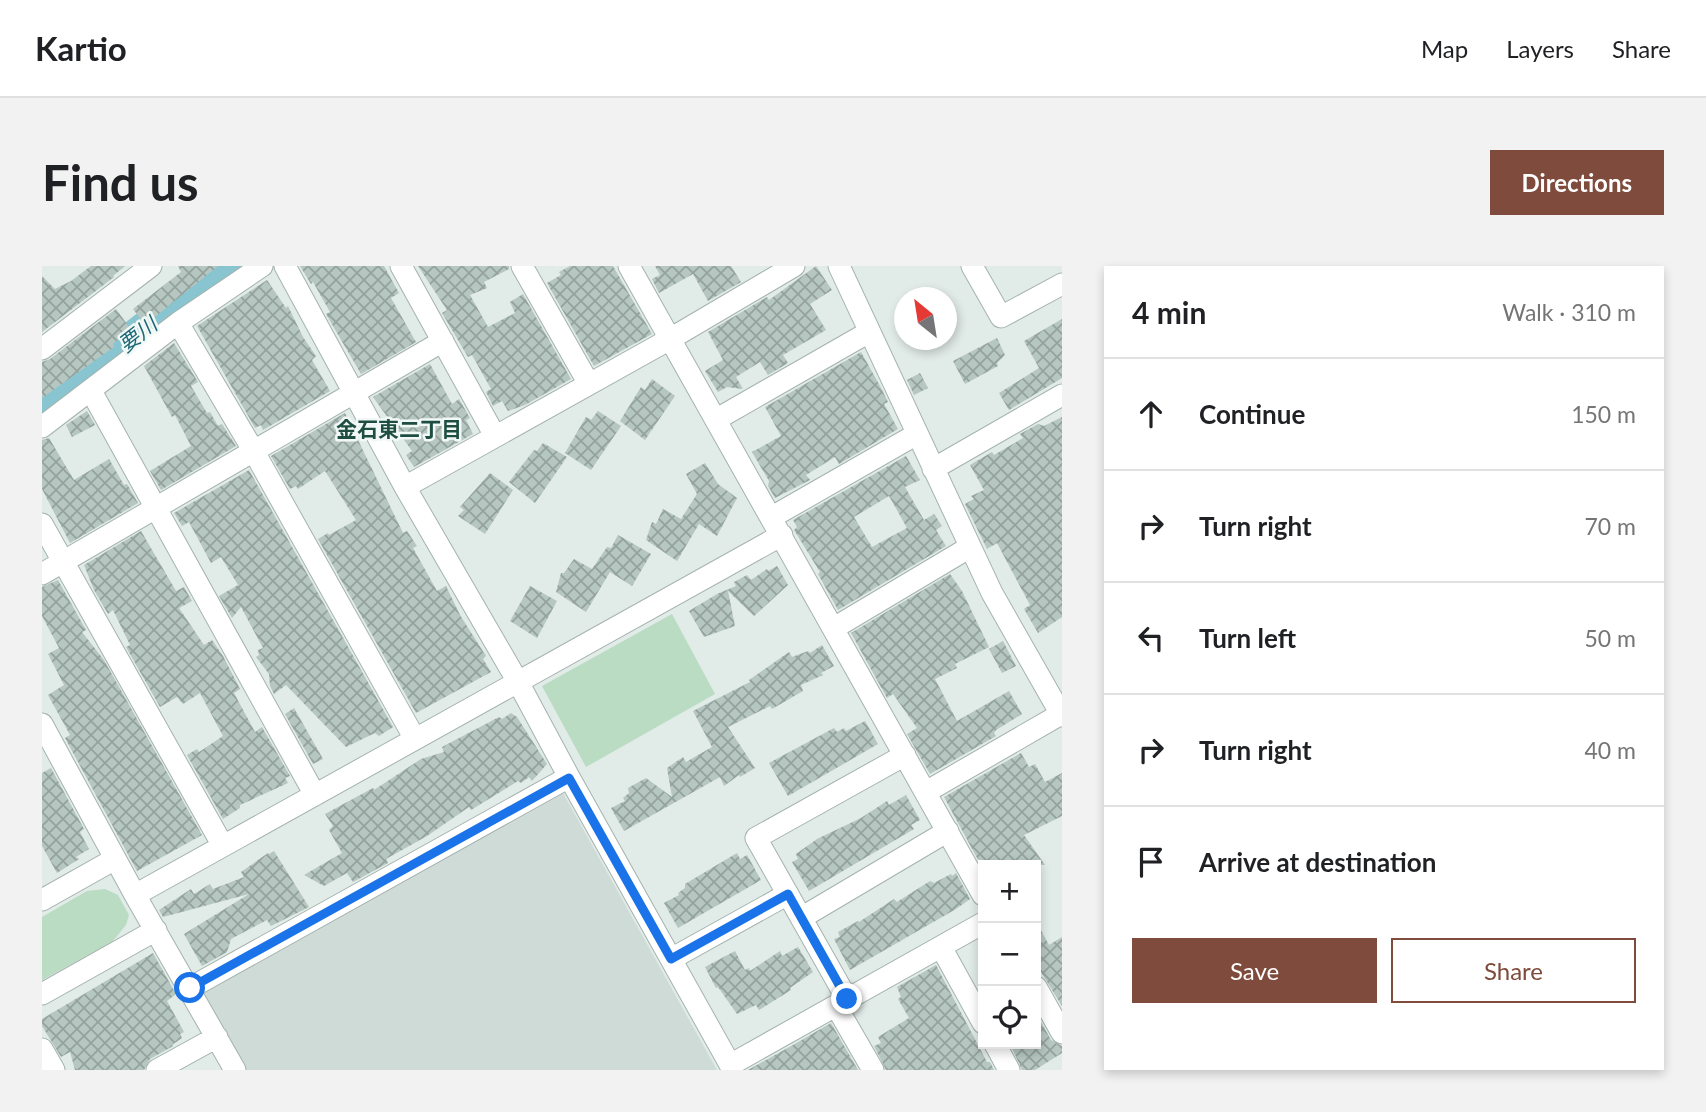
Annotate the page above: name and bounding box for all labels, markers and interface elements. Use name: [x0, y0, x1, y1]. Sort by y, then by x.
text: Kartio: [35, 28, 127, 68]
text: Map: [1421, 34, 1468, 63]
text: Layers: [1506, 34, 1574, 63]
text: Share: [1612, 34, 1671, 63]
button: Directions: [1490, 150, 1664, 215]
text: Find us: [42, 153, 199, 211]
north arrow: [894, 287, 957, 350]
text: 4 min: [1132, 294, 1206, 330]
text: Walk · 310 m: [1502, 298, 1636, 326]
water label: 要川: [113, 310, 163, 357]
icon: ahead: [1132, 395, 1170, 433]
text: Continue: [1199, 398, 1305, 430]
text: 150 m: [1571, 400, 1636, 428]
district label: 金石東二丁目: [336, 416, 462, 441]
icon: right: [1132, 507, 1170, 545]
text: Turn right: [1199, 510, 1312, 542]
text: 70 m: [1585, 512, 1636, 540]
icon: left: [1132, 619, 1170, 657]
text: Turn left: [1199, 622, 1296, 654]
text: 50 m: [1585, 624, 1636, 652]
icon: right: [1132, 731, 1170, 769]
text: Turn right: [1199, 734, 1312, 766]
text: 40 m: [1585, 736, 1636, 764]
icon: arrive: [1132, 843, 1170, 881]
text: Arrive at destination: [1199, 846, 1436, 878]
map controls: [978, 860, 1041, 1049]
button: +: [978, 860, 1041, 923]
button: −: [978, 923, 1041, 986]
button: Save: [1132, 938, 1377, 1003]
button: Share: [1391, 938, 1636, 1003]
route start: [174, 972, 205, 1003]
route end: [831, 983, 862, 1014]
button: locate: [978, 986, 1041, 1049]

